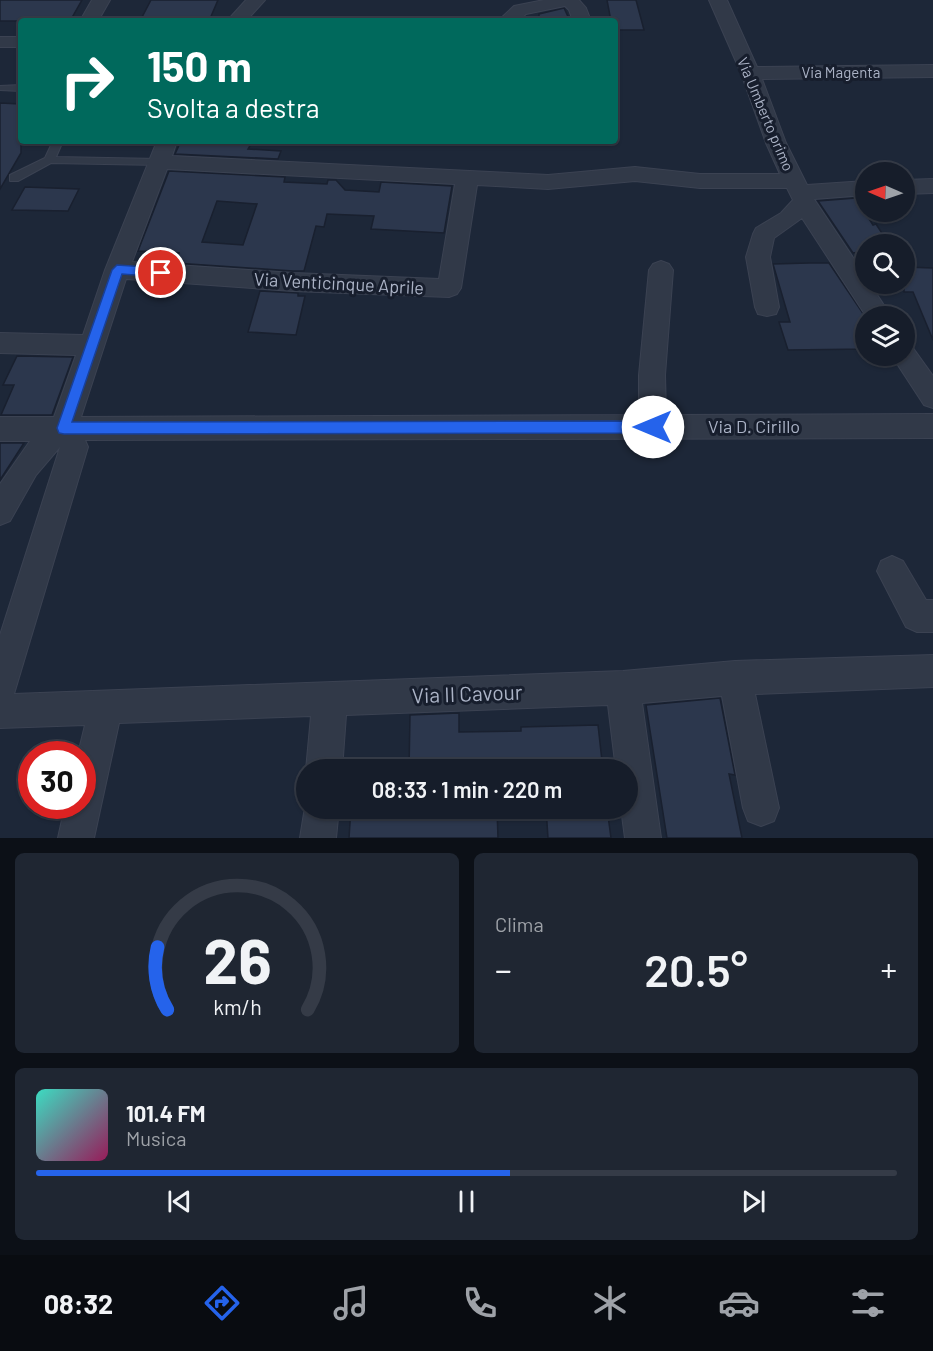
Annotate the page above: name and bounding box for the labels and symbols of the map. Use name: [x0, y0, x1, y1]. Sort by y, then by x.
street label: Via Umberto primo: [734, 54, 798, 174]
street label: Via Magenta: [802, 63, 880, 81]
north arrow: [855, 162, 915, 222]
pin: [135, 247, 186, 298]
street label: Via Venticinque Aprile: [253, 268, 425, 298]
position arrow: [621, 395, 685, 459]
street label: Via D. Cirillo: [708, 415, 800, 437]
street label: Via II Cavour: [411, 679, 523, 707]
speed limit sign: 30: [18, 741, 96, 819]

